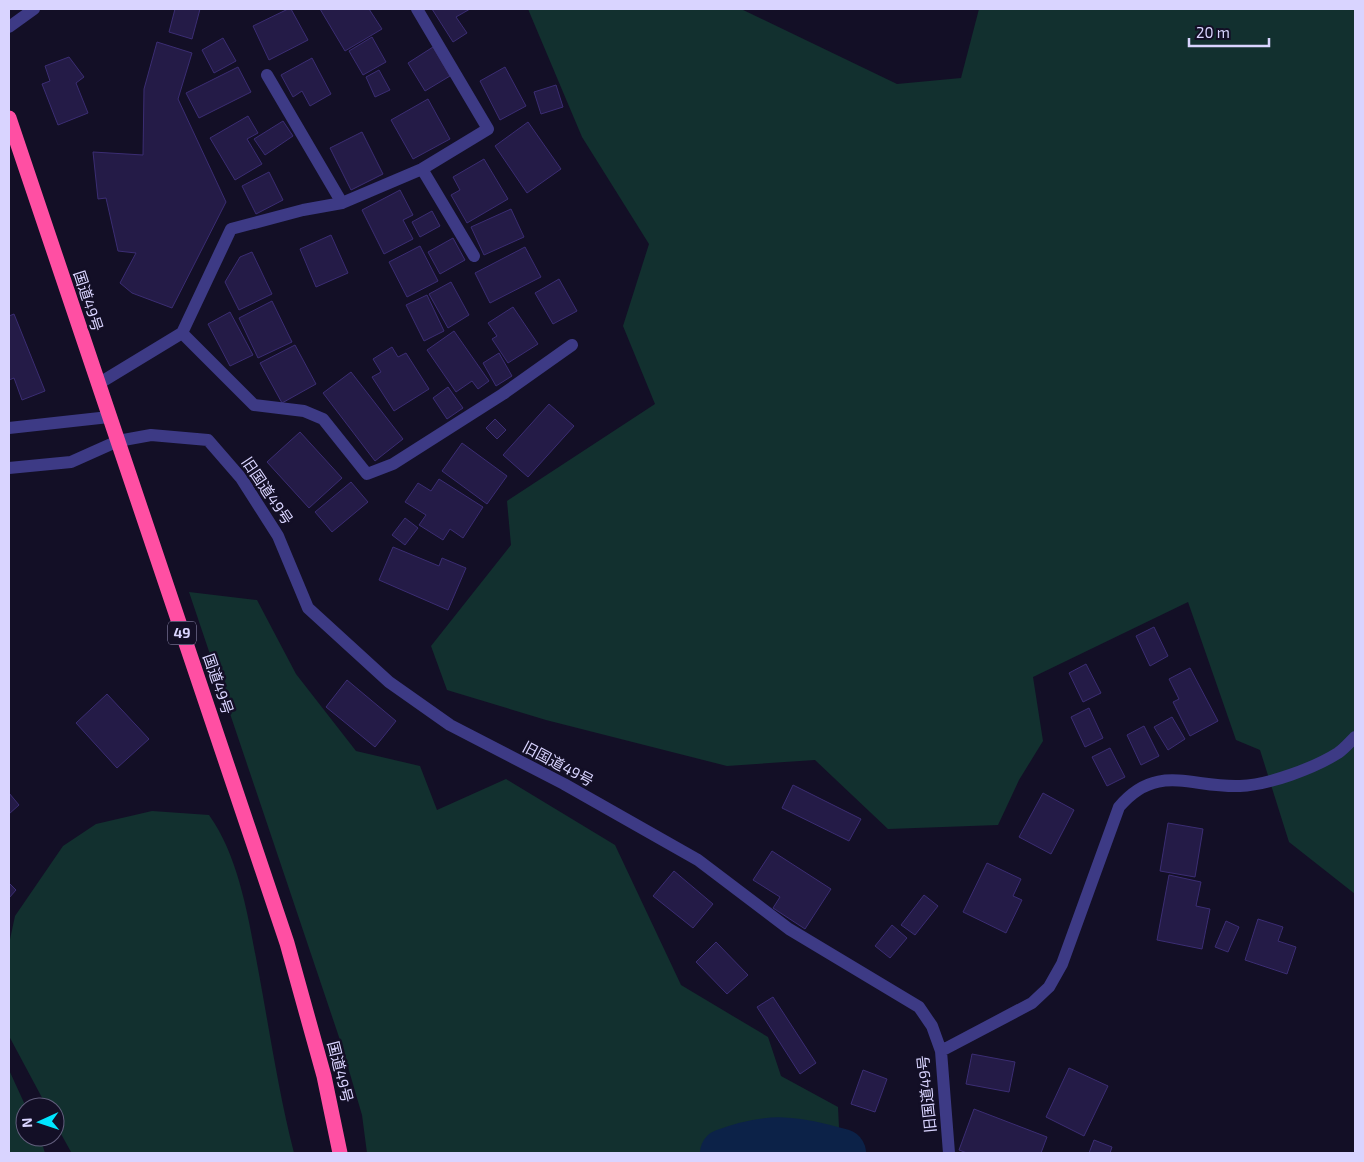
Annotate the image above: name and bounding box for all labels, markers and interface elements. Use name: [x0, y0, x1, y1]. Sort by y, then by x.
scale bar: [1189, 15, 1269, 47]
text: 20 m: [1196, 23, 1230, 41]
street label: 国道49号: [71, 268, 107, 333]
street label: 旧国道49号: [239, 453, 297, 528]
road number: 49: [168, 622, 196, 644]
street label: 国道49号: [200, 651, 238, 716]
street label: 旧国道49号: [520, 737, 597, 789]
street label: 国道49号: [325, 1039, 357, 1104]
street label: 旧国道49号: [913, 1054, 939, 1134]
north arrow: [15, 1097, 65, 1147]
text: N: [18, 1117, 35, 1128]

